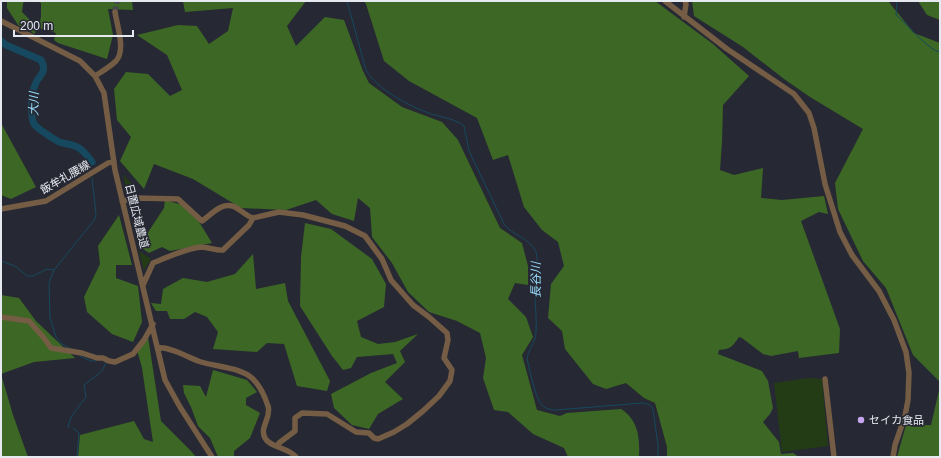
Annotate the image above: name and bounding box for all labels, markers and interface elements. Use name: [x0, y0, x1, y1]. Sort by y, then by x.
scale bar: [14, 12, 133, 38]
text: 200 m: [20, 19, 53, 33]
water label: 大川: [27, 90, 41, 116]
street label: 飯牟礼腰線: [38, 158, 92, 196]
street label: 日置広域農道: [123, 183, 151, 249]
water label: 長谷川: [529, 260, 543, 298]
place label: セイカ食品: [869, 414, 924, 426]
marker: セイカ食品: [856, 415, 866, 425]

